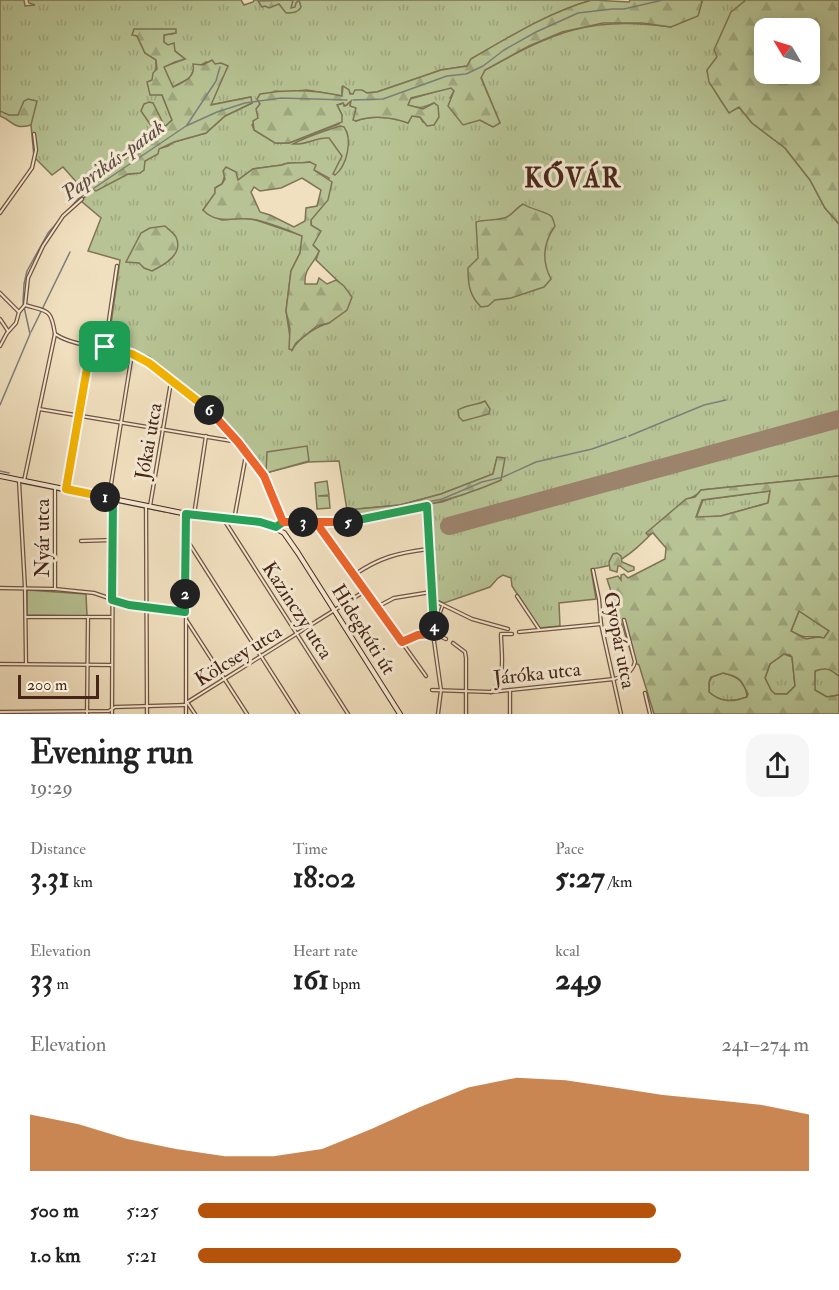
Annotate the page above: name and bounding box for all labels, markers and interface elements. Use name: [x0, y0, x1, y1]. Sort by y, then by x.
north arrow: [754, 18, 820, 84]
map controls: [754, 18, 820, 84]
water label: Paprikás-patak: [56, 114, 170, 208]
district label: KŐVÁR: [524, 160, 622, 195]
pin: [79, 321, 130, 372]
icon: arrive: [88, 330, 121, 363]
pin: 6: [194, 395, 224, 425]
street label: Jókai utca: [129, 400, 168, 482]
text: 6: [205, 400, 213, 420]
pin: 1: [90, 482, 120, 512]
text: 1: [102, 487, 108, 507]
street label: Nyár utca: [30, 498, 55, 578]
pin: 3: [288, 507, 318, 537]
pin: 5: [333, 507, 363, 537]
text: 3: [300, 512, 306, 532]
text: 5: [344, 512, 352, 532]
street label: Kazinczy utca: [257, 557, 339, 664]
pin: 2: [170, 579, 200, 609]
street label: Hidegkúti út: [326, 579, 402, 680]
text: 2: [181, 584, 189, 604]
street label: Gyopár utca: [597, 590, 641, 692]
pin: 4: [419, 611, 449, 641]
text: 4: [430, 616, 438, 636]
street label: Kölcsey utca: [190, 619, 287, 692]
street label: Járóka utca: [491, 656, 583, 691]
scale bar: [18, 672, 99, 700]
text: 200 m: [27, 675, 67, 695]
text: Evening run: [30, 732, 193, 773]
button: share: [746, 734, 809, 797]
text: 19:29: [30, 775, 73, 800]
text: Distance: [30, 839, 86, 859]
text: Time: [293, 839, 328, 859]
text: Pace: [555, 839, 584, 859]
text: 3.31: [30, 859, 70, 896]
text: 18:02: [293, 859, 355, 896]
text: 5:27: [555, 859, 605, 896]
text: km: [70, 872, 93, 892]
text: /km: [605, 872, 632, 892]
text: Elevation: [30, 941, 91, 961]
text: Heart rate: [293, 941, 358, 961]
text: kcal: [555, 941, 580, 961]
text: 33: [30, 961, 53, 998]
text: 161: [293, 961, 329, 998]
text: 249: [555, 961, 602, 998]
text: m: [53, 974, 69, 994]
text: bpm: [329, 974, 361, 994]
text: Elevation: [30, 1032, 106, 1057]
text: 241–274 m: [722, 1032, 809, 1057]
text: 500 m: [30, 1198, 79, 1223]
text: 5:25: [126, 1198, 159, 1223]
text: 1.0 km: [30, 1243, 81, 1268]
text: 5:21: [126, 1243, 157, 1268]

